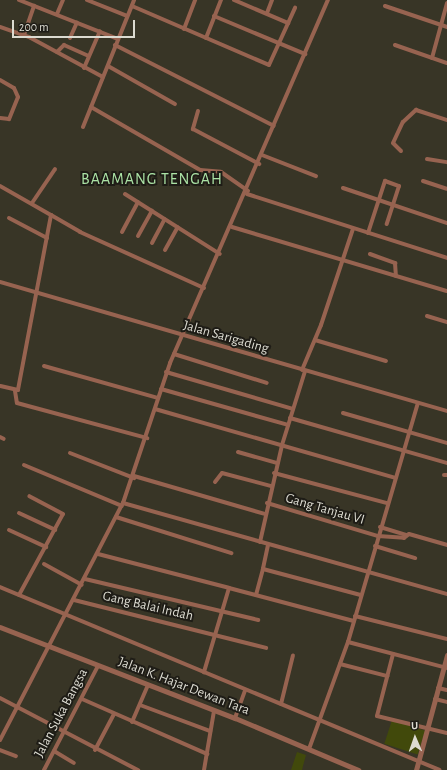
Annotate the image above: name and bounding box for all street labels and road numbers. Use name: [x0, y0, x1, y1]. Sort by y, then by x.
street label: Jalan Sarigading: [181, 317, 271, 357]
street label: Gang Tanjau VI: [283, 490, 367, 528]
street label: Gang Balai Indah: [101, 587, 195, 625]
street label: Jalan K. Hajar Dewan Tara: [116, 653, 252, 719]
street label: Jalan Suka Bangsa: [31, 666, 91, 760]

